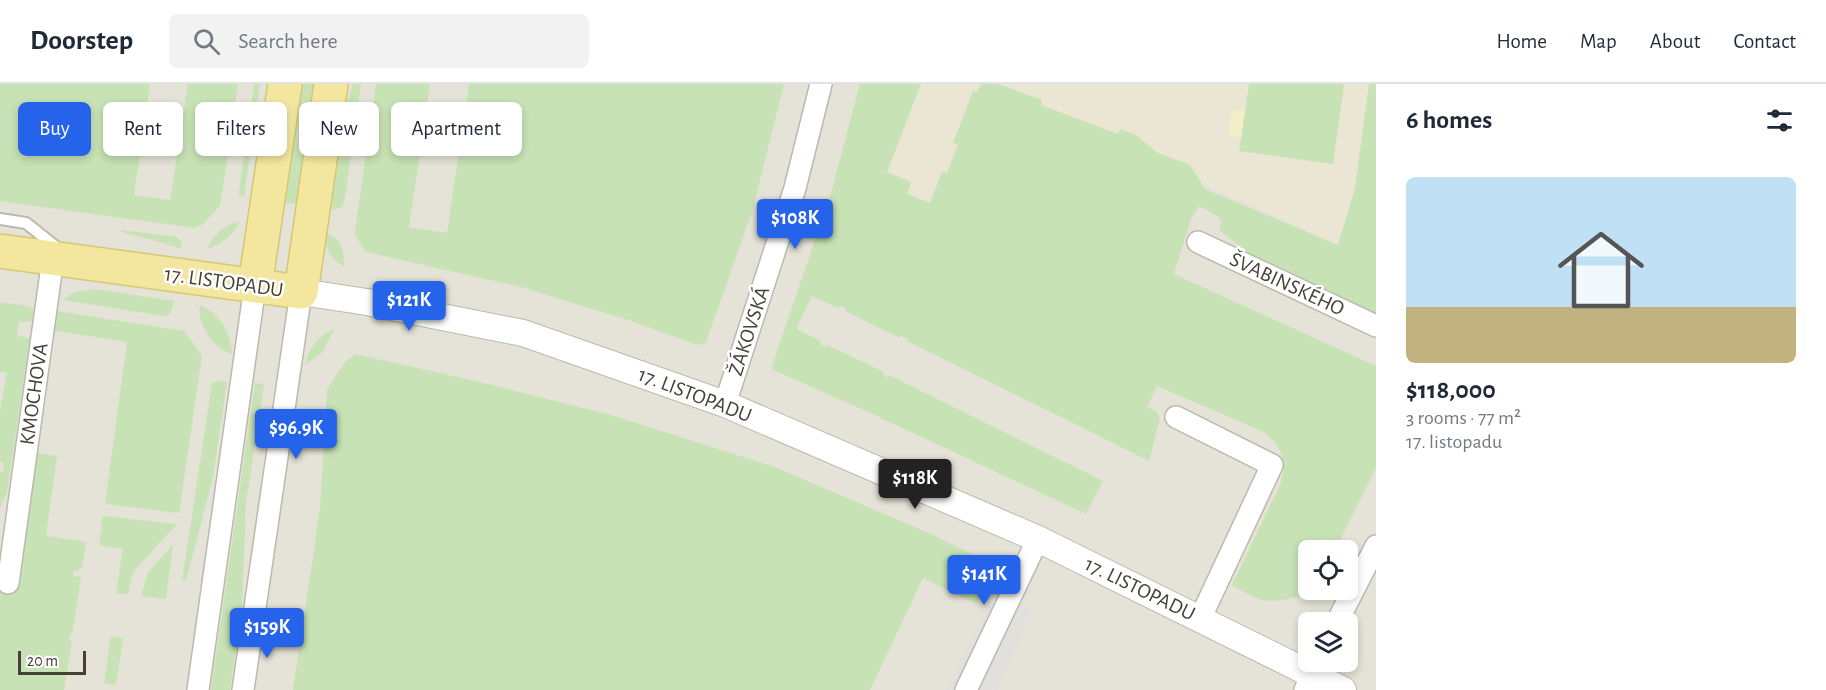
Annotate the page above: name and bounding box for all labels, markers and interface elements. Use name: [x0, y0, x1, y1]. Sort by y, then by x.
search box: [169, 14, 589, 68]
icon: search: [190, 25, 223, 58]
text: Doorstep: [30, 27, 133, 55]
text: Search here: [238, 30, 338, 52]
text: Home: [1496, 31, 1547, 52]
text: Map: [1580, 31, 1617, 52]
text: About: [1650, 31, 1700, 52]
text: Contact: [1733, 31, 1796, 52]
chip: Buy: [18, 102, 91, 156]
chip: Rent: [103, 102, 183, 156]
chip: Filters: [195, 102, 287, 156]
chip: New: [299, 102, 379, 156]
chip: Apartment: [391, 102, 522, 156]
icon: filters: [1763, 104, 1796, 137]
text: 6 homes: [1406, 107, 1492, 133]
pin: $108K: [753, 199, 837, 250]
text: $108K: [771, 208, 819, 228]
icon: home: [1547, 216, 1655, 324]
street label: ŠVABINSKÉHO: [1227, 247, 1348, 320]
street label: 17. LISTOPADU: [163, 263, 285, 301]
pin: $121K: [367, 281, 451, 332]
street label: ŽÁKOVSKÁ: [723, 283, 773, 378]
text: $121K: [387, 290, 431, 310]
street label: KMOCHOVA: [16, 342, 52, 446]
street label: 17. LISTOPADU: [635, 364, 755, 426]
text: $118,000: [1406, 377, 1496, 403]
text: 3 rooms · 77 m²: [1406, 408, 1521, 428]
pin: $96.9K: [247, 409, 345, 460]
text: $96.9K: [269, 418, 323, 438]
text: 17. listopadu: [1406, 432, 1502, 452]
pin: $118K: [873, 459, 957, 510]
text: $118K: [893, 468, 937, 488]
map controls: [1298, 540, 1358, 672]
button: locate: [1298, 540, 1358, 600]
street label: 17. LISTOPADU: [1082, 553, 1198, 625]
pin: $141K: [942, 555, 1026, 606]
text: $141K: [961, 564, 1007, 584]
pin: $159K: [225, 608, 309, 659]
button: layers: [1298, 612, 1358, 672]
text: $159K: [244, 617, 290, 637]
scale bar: [18, 648, 86, 676]
text: 20 m: [27, 653, 58, 669]

